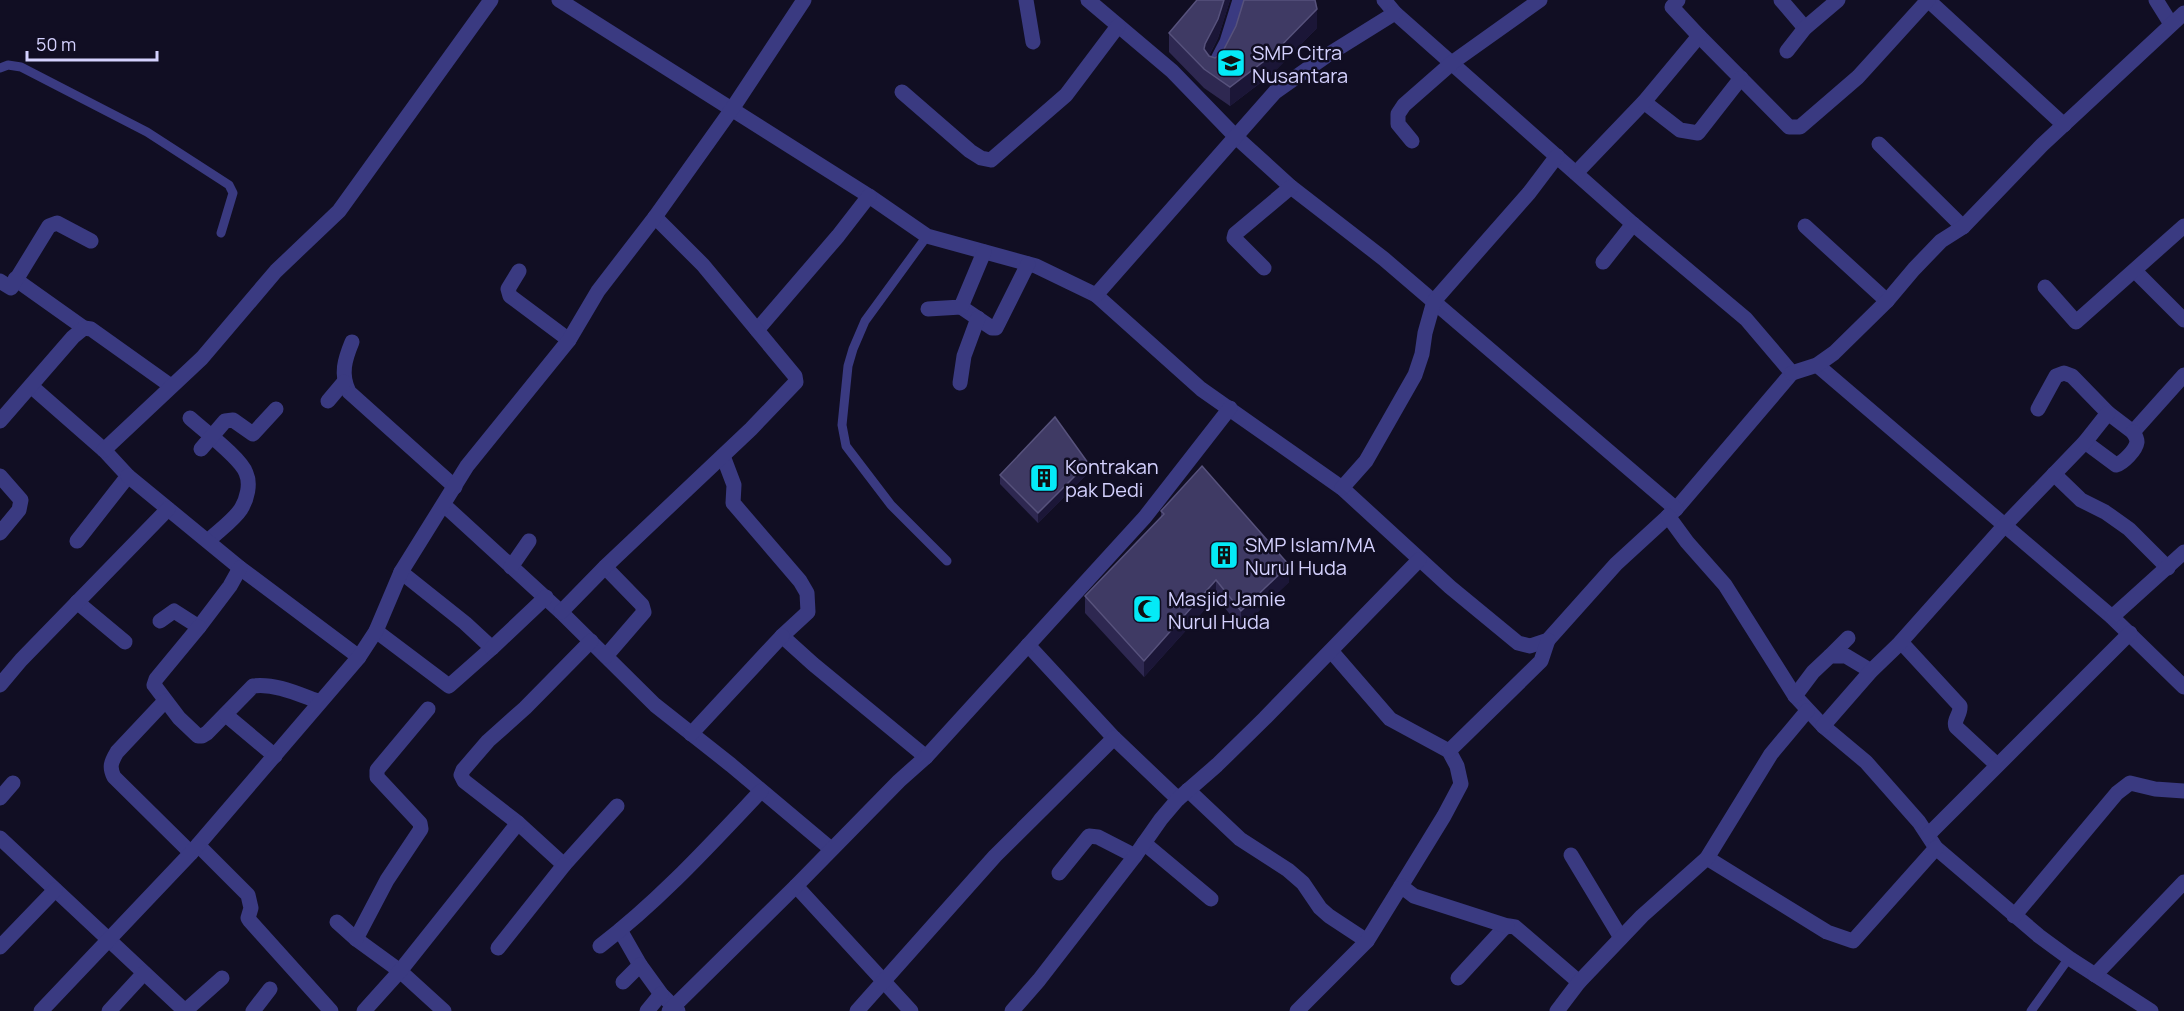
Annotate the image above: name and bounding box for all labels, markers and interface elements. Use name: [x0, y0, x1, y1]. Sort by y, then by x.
scale bar: [27, 24, 158, 62]
text: 50 m: [36, 32, 76, 56]
place label: SMP Citra Nusantara: [1252, 39, 1348, 89]
school or university icon: SMP Citra Nusantara: [1215, 47, 1247, 79]
place label: Kontrakan pak Dedi: [1065, 453, 1159, 503]
building icon: Kontrakan pak Dedi: [1028, 462, 1060, 494]
place label: SMP Islam/MA Nurul Huda: [1245, 531, 1376, 581]
building icon: SMP Islam/MA Nurul Huda: [1208, 539, 1240, 571]
place label: Masjid Jamie Nurul Huda: [1168, 585, 1286, 635]
mosque icon: Masjid Jamie Nurul Huda: [1131, 593, 1163, 625]

